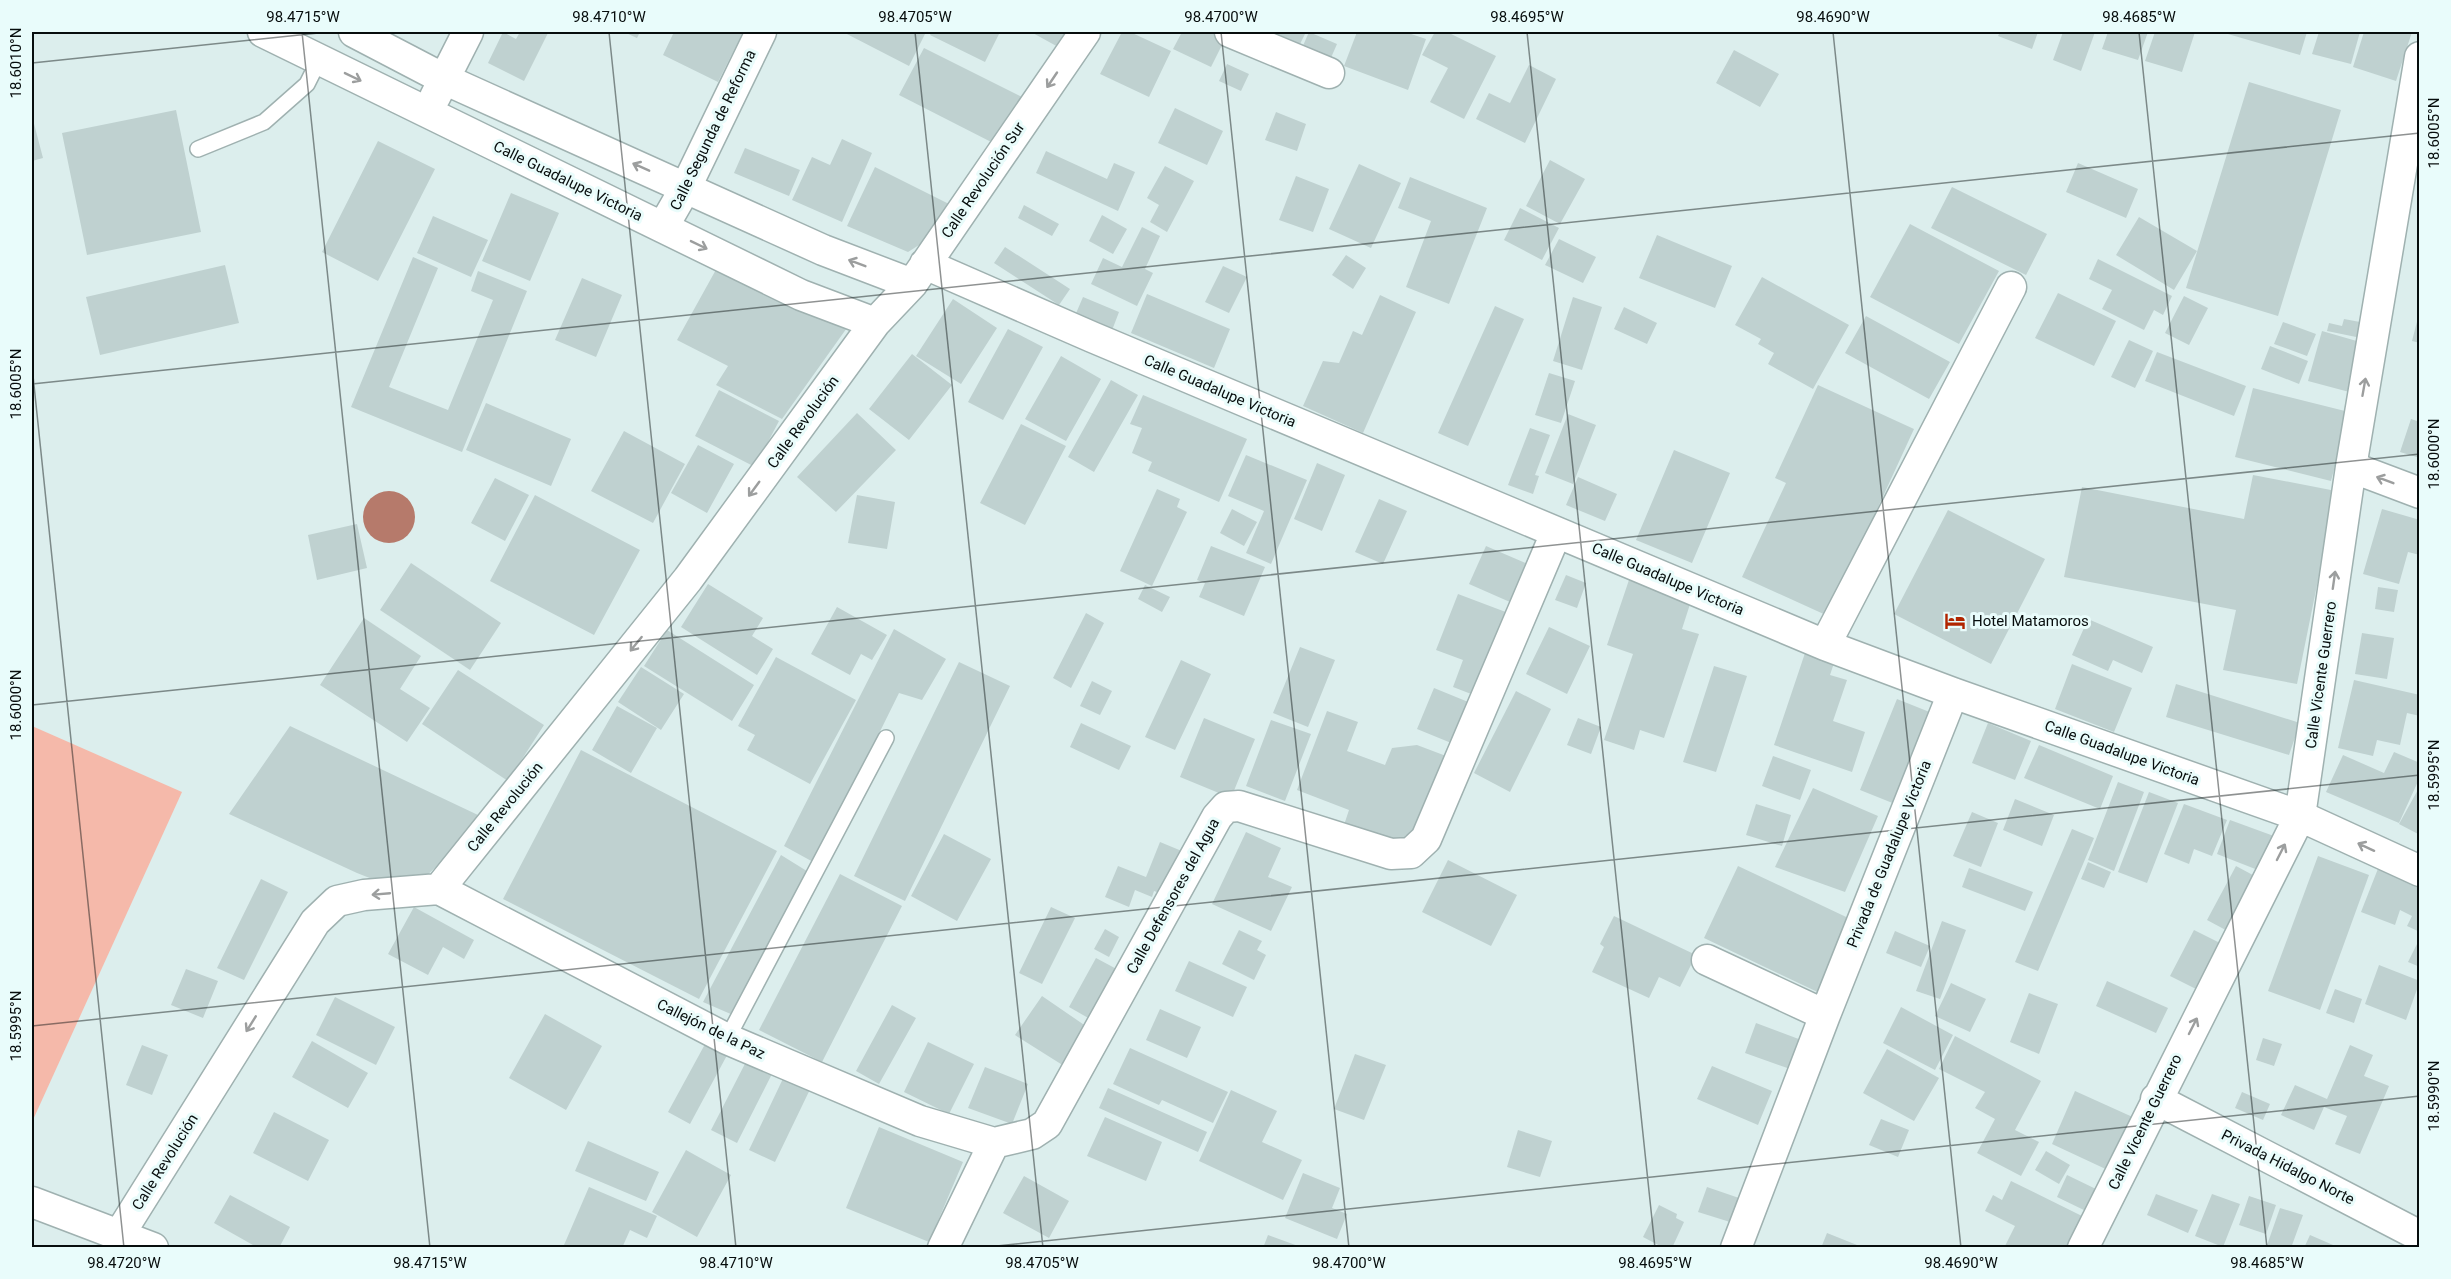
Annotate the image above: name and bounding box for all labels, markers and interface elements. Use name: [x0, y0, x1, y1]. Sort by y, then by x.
text: 98.4715°W: [266, 8, 340, 26]
text: 98.4710°W: [572, 8, 646, 26]
text: 98.4705°W: [878, 8, 952, 26]
text: 98.4700°W: [1184, 8, 1258, 26]
text: 98.4695°W: [1490, 8, 1564, 26]
text: 98.4690°W: [1796, 8, 1870, 26]
text: 98.4685°W: [2102, 8, 2176, 26]
text: 18.6010°N: [7, 28, 25, 98]
street label: Calle Segunda de Reforma: [666, 47, 760, 213]
one-way arrow: [344, 71, 361, 83]
one-way arrow: [1045, 71, 1058, 88]
text: 18.6005°N: [2425, 98, 2443, 168]
street label: Calle Revolución Sur: [938, 119, 1028, 241]
street label: Calle Guadalupe Victoria: [491, 137, 645, 225]
one-way arrow: [632, 161, 650, 172]
one-way arrow: [689, 239, 707, 251]
one-way arrow: [848, 257, 867, 268]
text: 18.6005°N: [7, 349, 25, 419]
street label: Calle Guadalupe Victoria: [1141, 351, 1299, 431]
street label: Calle Revolución: [763, 372, 843, 472]
one-way arrow: [2359, 378, 2370, 398]
text: 18.6000°N: [2425, 419, 2443, 489]
one-way arrow: [2376, 474, 2395, 485]
one-way arrow: [747, 481, 760, 497]
street label: Calle Guadalupe Victoria: [1589, 539, 1747, 619]
one-way arrow: [2329, 571, 2340, 591]
street label: Calle Vicente Guerrero: [2302, 600, 2340, 750]
hotel icon: Hotel Matamoros: [1943, 609, 1967, 633]
place label: Hotel Matamoros: [1972, 612, 2089, 630]
one-way arrow: [629, 636, 642, 652]
text: 18.6000°N: [7, 670, 25, 740]
street label: Calle Guadalupe Victoria: [2042, 717, 2202, 789]
text: 18.5995°N: [2425, 740, 2443, 810]
street label: Privada de Guadalupe Victoria: [1843, 758, 1935, 950]
street label: Calle Revolución: [463, 759, 547, 855]
street label: Calle Defensores del Agua: [1123, 815, 1223, 977]
one-way arrow: [2358, 840, 2376, 852]
one-way arrow: [2276, 844, 2288, 862]
one-way arrow: [371, 889, 391, 900]
text: 18.5995°N: [7, 991, 25, 1061]
street label: Callejón de la Paz: [654, 995, 768, 1063]
one-way arrow: [245, 1015, 257, 1032]
one-way arrow: [2187, 1018, 2199, 1035]
street label: Calle Vicente Guerrero: [2104, 1051, 2186, 1193]
text: 18.5990°N: [2425, 1061, 2443, 1131]
street label: Calle Revolución: [128, 1111, 202, 1213]
street label: Privada Hidalgo Norte: [2219, 1126, 2357, 1208]
text: 98.4720°W: [87, 1254, 161, 1272]
text: 98.4715°W: [393, 1254, 467, 1272]
text: 98.4710°W: [699, 1254, 773, 1272]
text: 98.4705°W: [1005, 1254, 1079, 1272]
text: 98.4700°W: [1312, 1254, 1386, 1272]
text: 98.4695°W: [1618, 1254, 1692, 1272]
text: 98.4690°W: [1924, 1254, 1998, 1272]
text: 98.4685°W: [2230, 1254, 2304, 1272]

